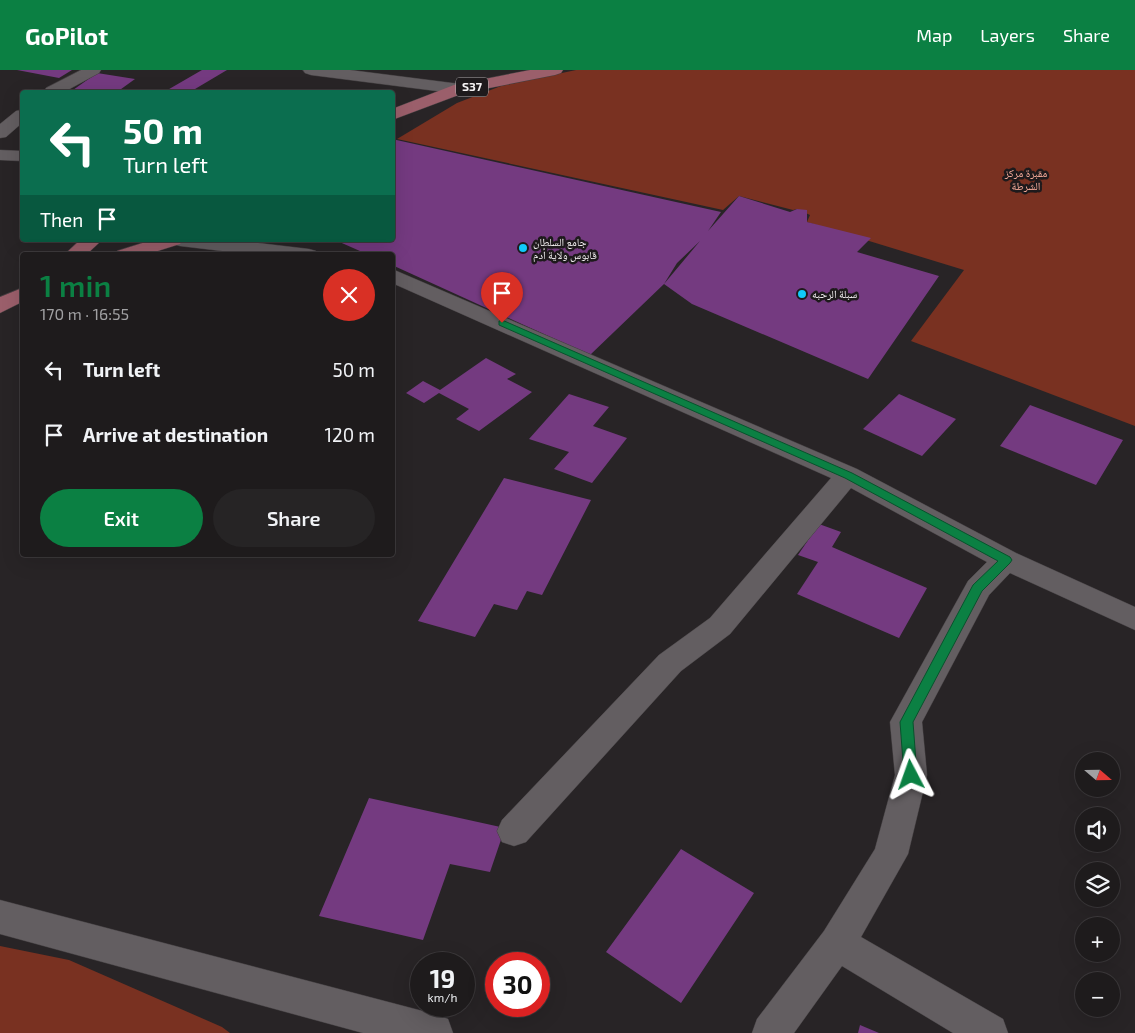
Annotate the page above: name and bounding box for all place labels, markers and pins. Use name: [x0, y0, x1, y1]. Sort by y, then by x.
place label: جامع السلطان قابوس ولاية أدم: [533, 235, 597, 262]
marker: جامع السلطان قابوس ولاية أدم: [517, 242, 529, 254]
pin: [481, 272, 523, 323]
place label: سبلة الرحبه: [812, 287, 857, 300]
marker: سبلة الرحبه: [796, 288, 808, 300]

